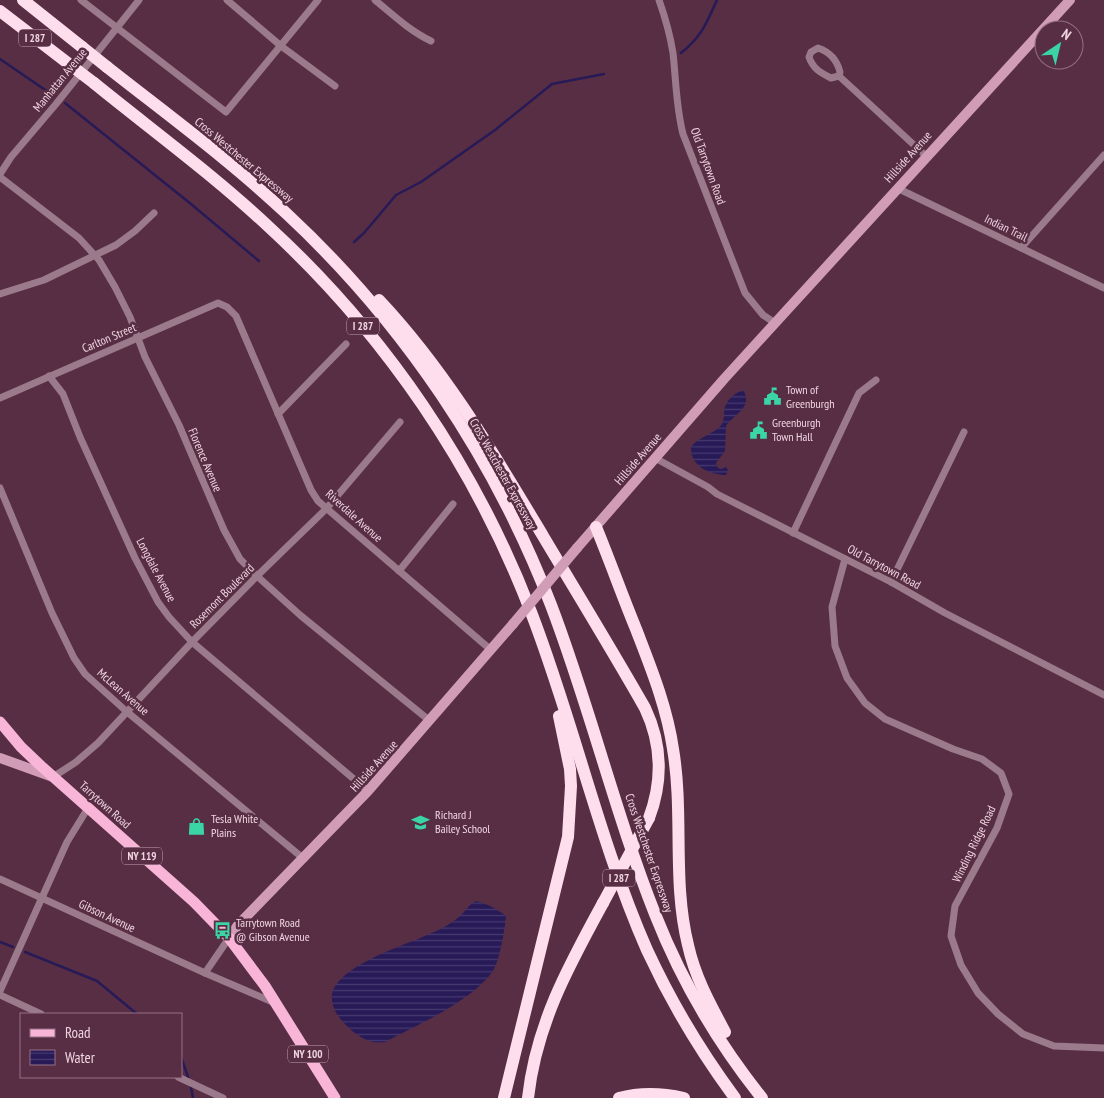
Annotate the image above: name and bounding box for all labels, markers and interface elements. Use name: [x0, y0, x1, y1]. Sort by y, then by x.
north arrow: [1034, 20, 1084, 70]
text: N: [1058, 25, 1075, 44]
road number: I 287: [19, 29, 51, 46]
street label: Manhattan Avenue: [30, 45, 90, 114]
street label: Cross Westchester Expressway: [192, 114, 297, 206]
street label: Old Tarrytown Road: [688, 125, 729, 206]
street label: Hillside Avenue: [881, 128, 935, 185]
street label: Indian Trail: [982, 211, 1030, 244]
road number: I 287: [347, 318, 379, 334]
street label: Carlton Street: [80, 319, 139, 356]
place label: Town of Greenburgh: [786, 382, 834, 411]
public building icon: Town of Greenburgh: [762, 387, 782, 407]
place label: Greenburgh Town Hall: [772, 415, 820, 444]
street label: Cross Westchester Expressway: [467, 416, 540, 532]
public building icon: Greenburgh Town Hall: [748, 420, 768, 440]
street label: Florence Avenue: [185, 426, 226, 494]
street label: Hillside Avenue: [611, 430, 664, 488]
street label: Riverdale Avenue: [323, 486, 386, 545]
street label: Longdale Avenue: [133, 535, 180, 604]
street label: Old Tarrytown Road: [845, 541, 923, 592]
street label: Rosemont Boulevard: [186, 560, 257, 631]
street label: McLean Avenue: [94, 665, 152, 718]
street label: Hillside Avenue: [347, 737, 401, 794]
street label: Tarrytown Road: [77, 778, 134, 832]
street label: Cross Westchester Expressway: [622, 791, 677, 915]
street label: Winding Ridge Road: [949, 803, 999, 885]
place label: Richard J Bailey School: [435, 807, 490, 836]
place label: Tesla White Plains: [211, 811, 258, 840]
school or university icon: Richard J Bailey School: [411, 812, 431, 832]
shop icon: Tesla White Plains: [187, 816, 207, 836]
road number: NY 119: [122, 848, 162, 864]
road number: I 287: [603, 870, 635, 886]
street label: Gibson Avenue: [76, 896, 138, 935]
place label: Tarrytown Road @ Gibson Avenue: [236, 915, 310, 944]
bus stop icon: Tarrytown Road @ Gibson Avenue: [212, 920, 232, 940]
legend: [20, 1013, 182, 1078]
text: Road: [65, 1023, 91, 1042]
road number: NY 100: [288, 1046, 328, 1062]
text: Water: [65, 1048, 96, 1067]

